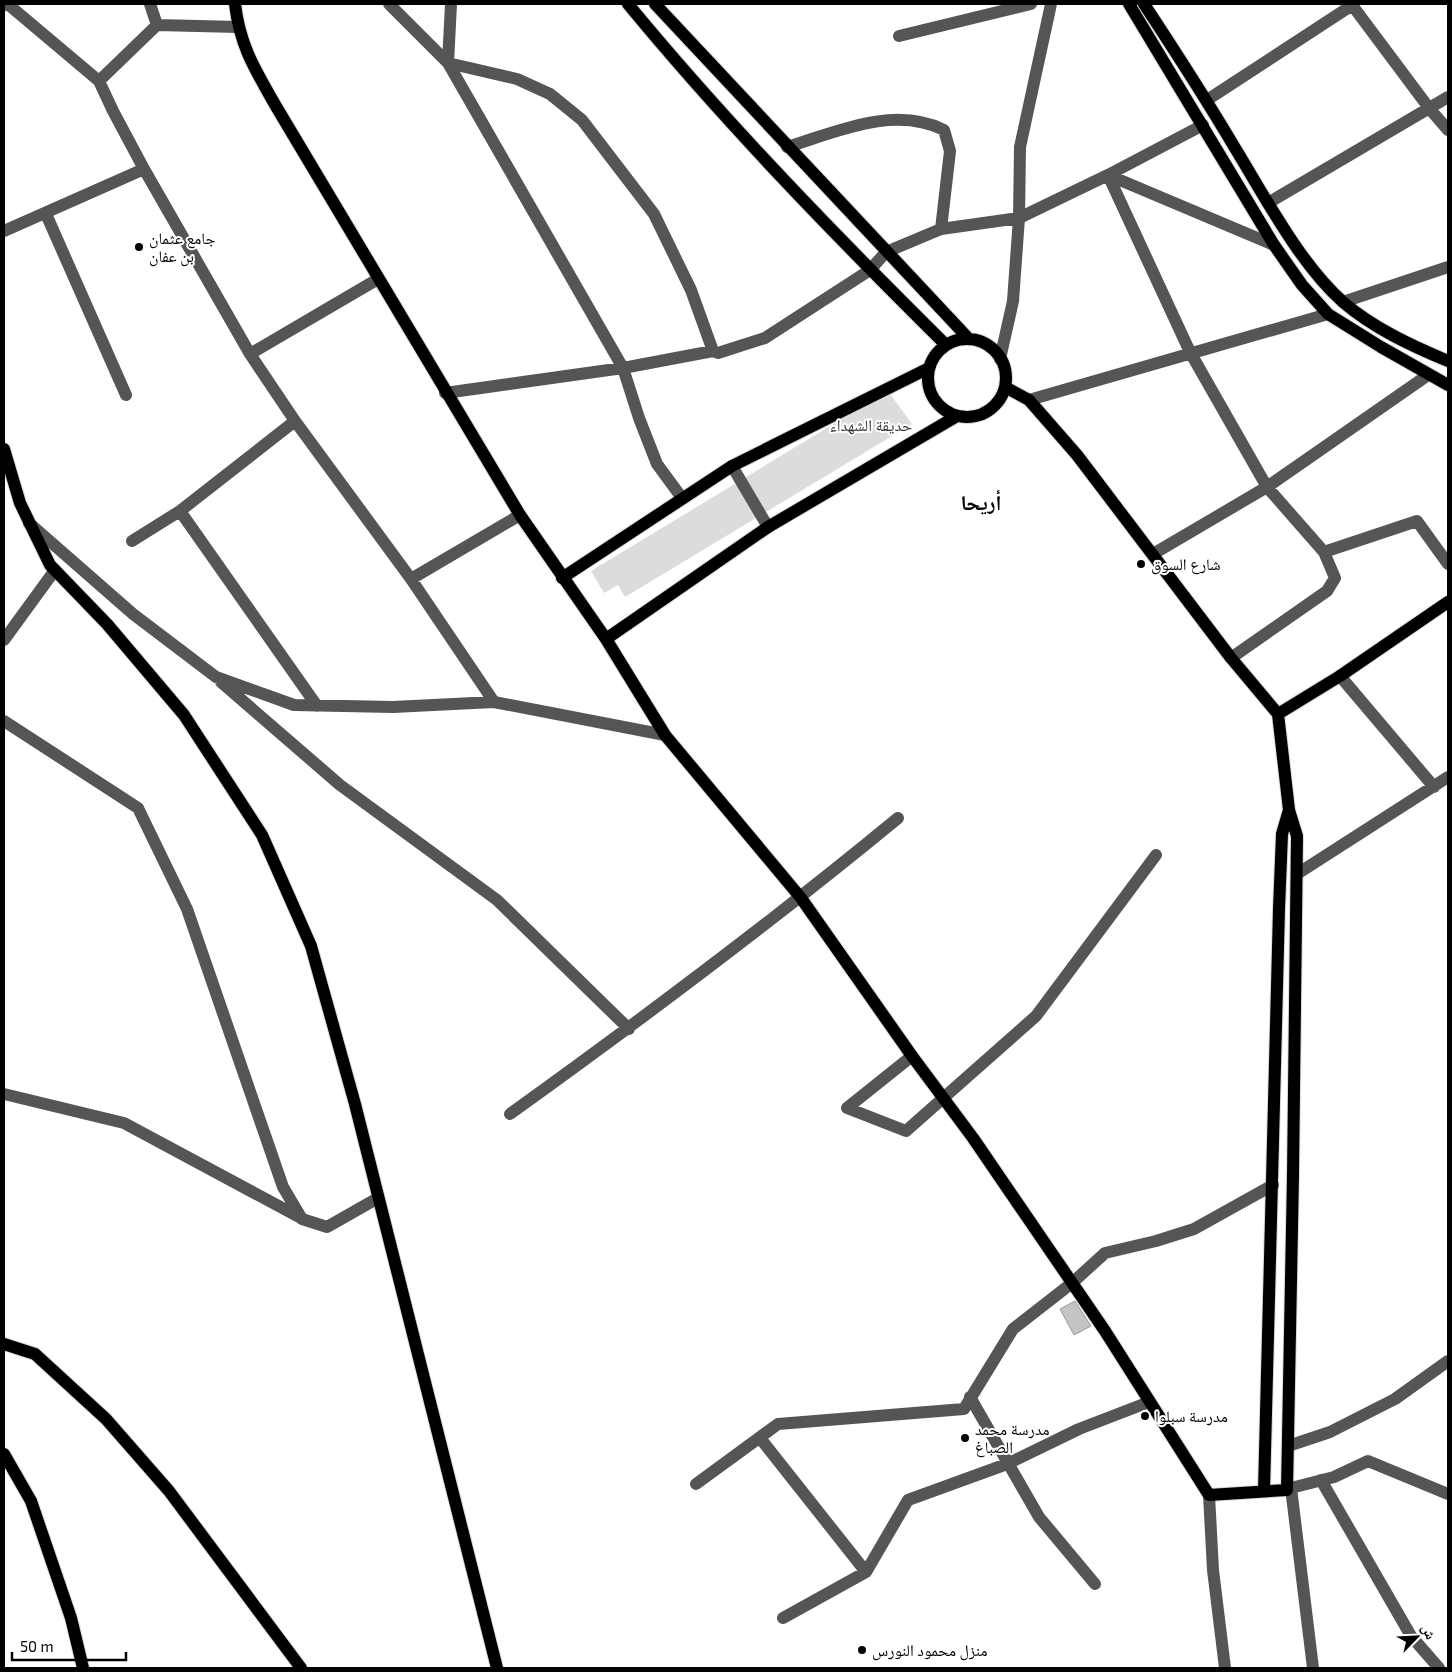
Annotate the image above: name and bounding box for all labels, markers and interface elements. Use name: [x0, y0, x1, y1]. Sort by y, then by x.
place label: جامع عثمان بن عفان: [149, 228, 216, 267]
marker: جامع عثمان بن عفان: [133, 241, 145, 253]
park label: حديقة الشهداء: [830, 415, 912, 435]
district label: أريحا: [961, 489, 1001, 515]
place label: شارع السوق: [1151, 554, 1221, 575]
marker: شارع السوق: [1135, 558, 1147, 570]
place label: مدرسة سبلوا: [1155, 1406, 1228, 1426]
marker: مدرسة سبلوا: [1139, 1410, 1151, 1422]
place label: مدرسة محمد الصباغ: [975, 1419, 1050, 1458]
marker: مدرسة محمد الصباغ: [959, 1432, 971, 1444]
north arrow: [1392, 1612, 1442, 1662]
text: ش: [1418, 1621, 1440, 1642]
scale bar: [12, 1630, 126, 1662]
text: 50 m: [20, 1637, 54, 1655]
place label: منزل محمود النورس: [872, 1640, 988, 1661]
marker: منزل محمود النورس: [856, 1644, 868, 1656]

